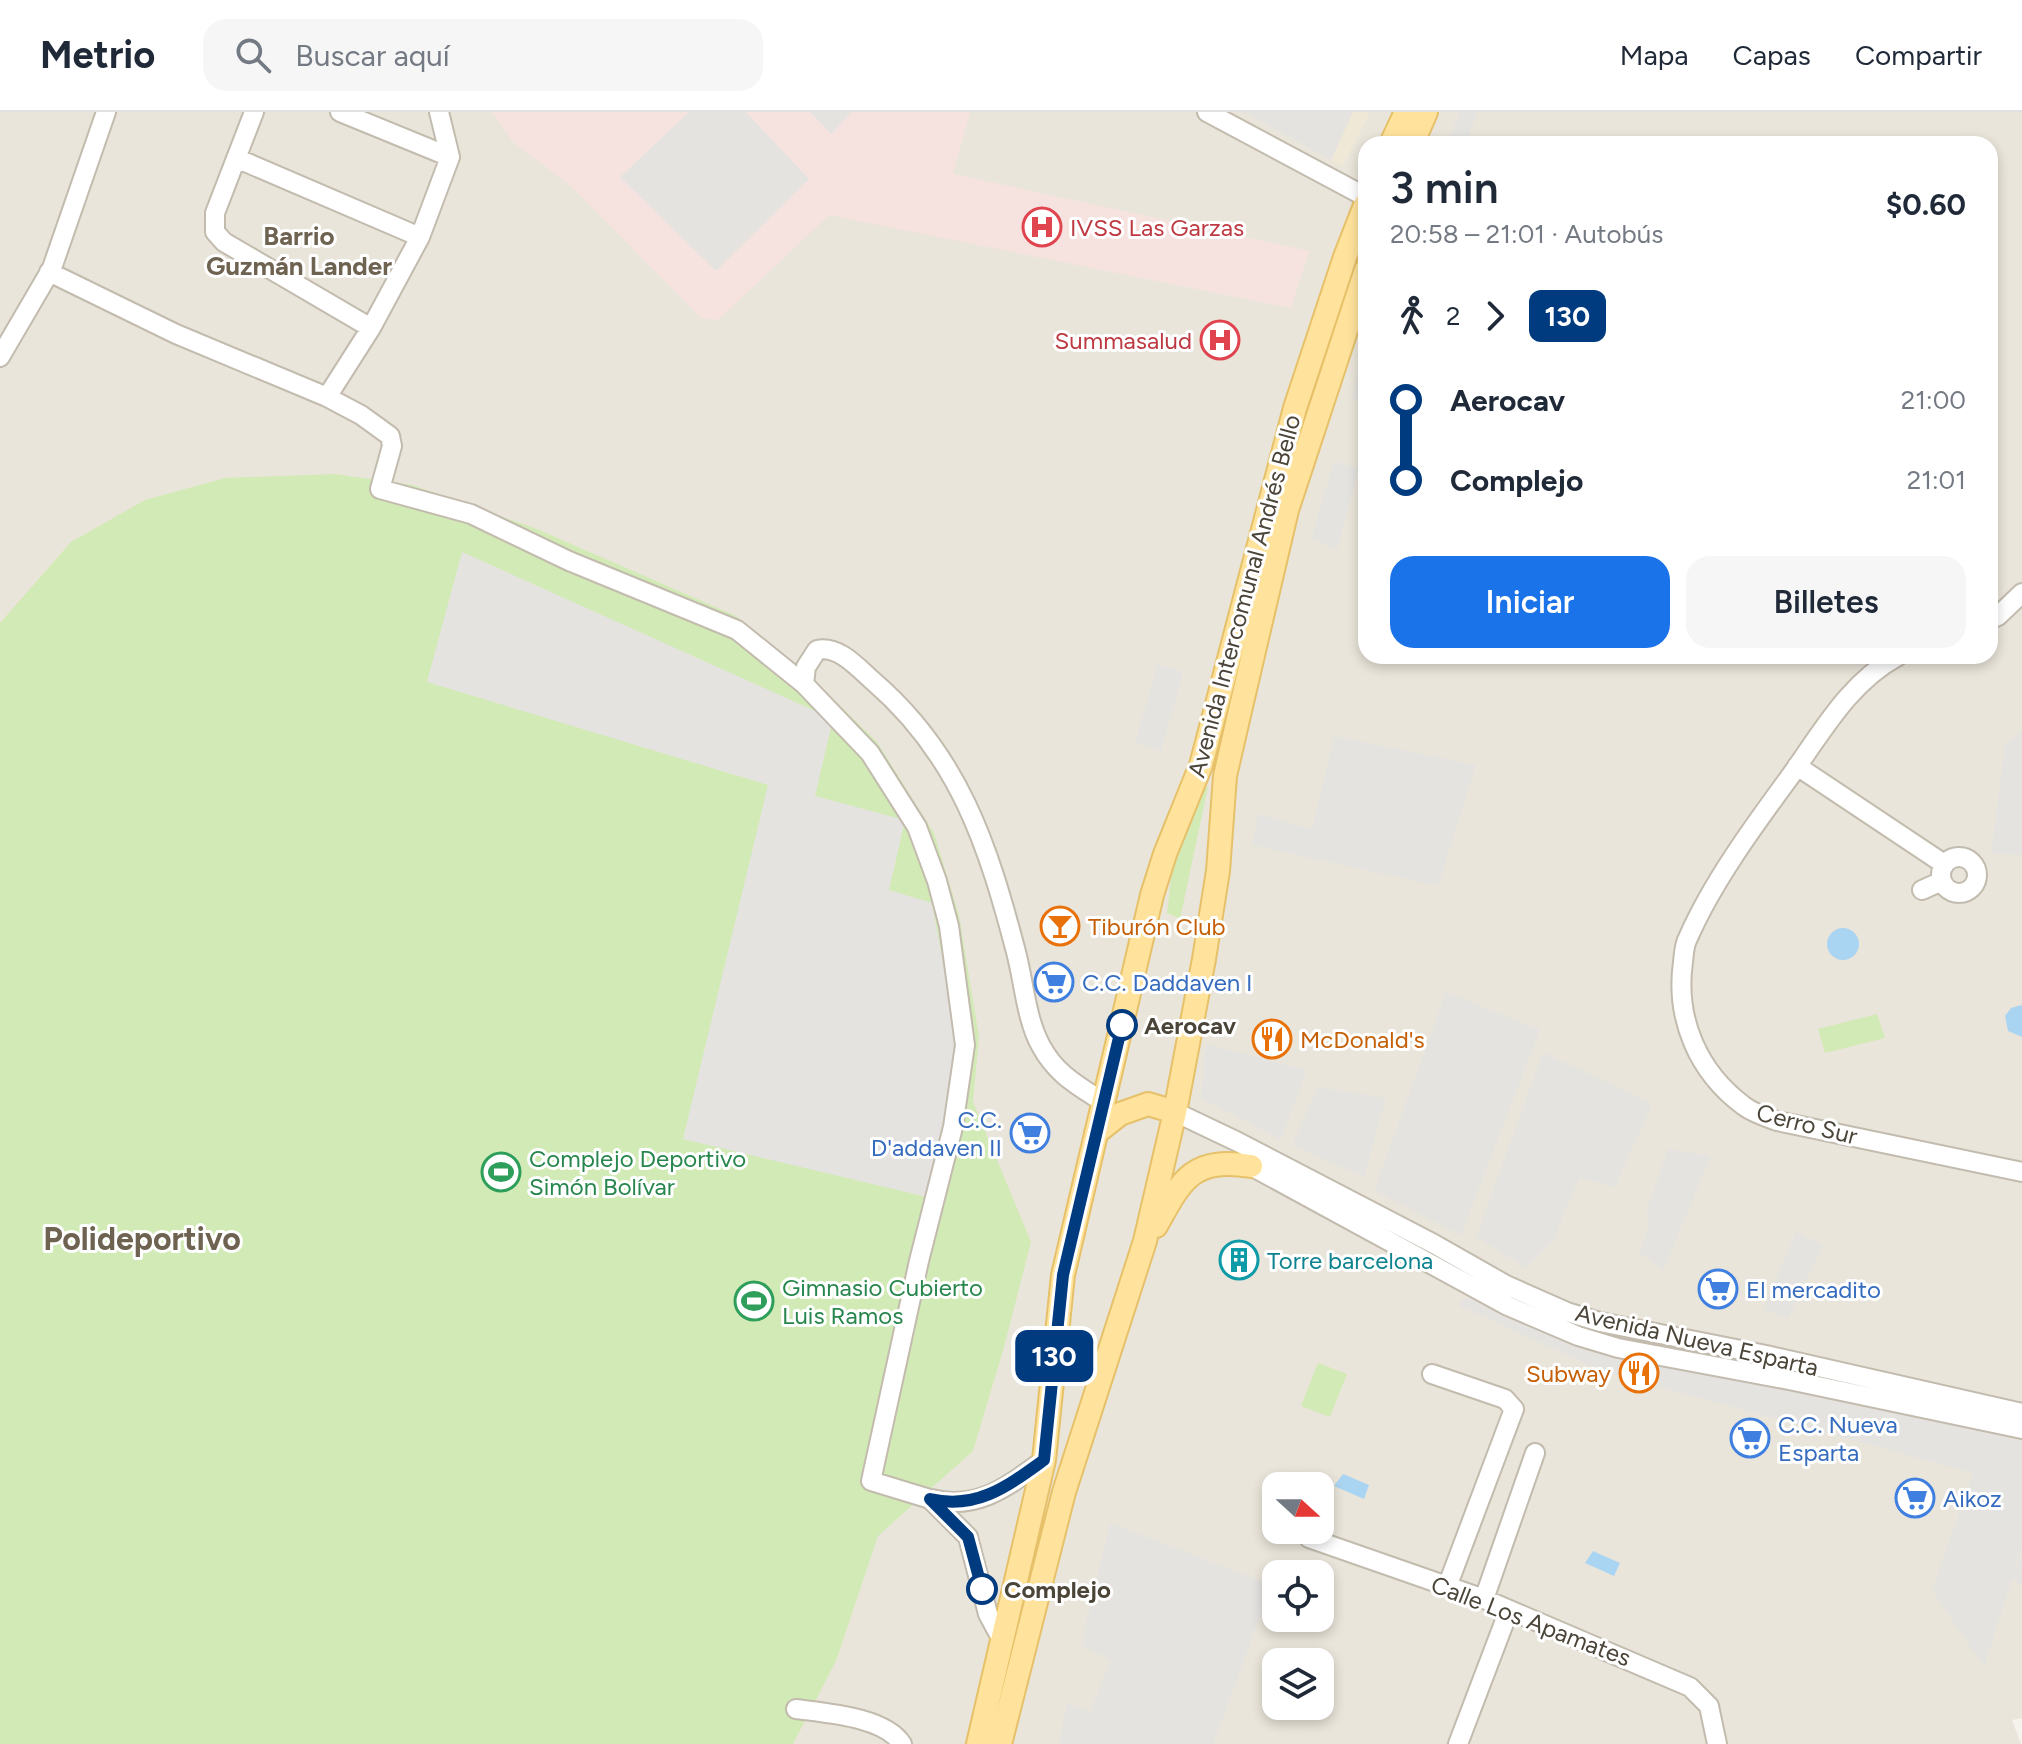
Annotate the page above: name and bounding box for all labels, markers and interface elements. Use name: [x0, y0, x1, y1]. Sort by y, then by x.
search box: [203, 19, 763, 91]
text: Metrio: [40, 32, 155, 78]
icon: search: [231, 33, 275, 77]
text: Buscar aquí: [295, 37, 450, 74]
text: Mapa: [1620, 38, 1689, 72]
text: Capas: [1733, 38, 1811, 72]
text: Compartir: [1855, 38, 1982, 72]
text: 3 min: [1390, 161, 1499, 214]
text: $0.60: [1886, 186, 1966, 223]
hospital icon: IVSS Las Garzas: [1021, 206, 1063, 248]
place label: IVSS Las Garzas: [1070, 213, 1244, 242]
text: 20:58 – 21:01 · Autobús: [1390, 218, 1663, 250]
district label: Barrio Guzmán Lander: [206, 220, 392, 282]
icon: walk: [1390, 294, 1434, 338]
icon: forward: [1473, 294, 1517, 338]
text: 130: [1545, 299, 1590, 333]
text: 2: [1446, 300, 1461, 332]
hospital icon: Summasalud: [1199, 319, 1241, 361]
place label: Summasalud: [1055, 326, 1192, 355]
text: Aerocav: [1450, 382, 1565, 419]
text: 21:00: [1901, 384, 1966, 416]
street label: Avenida Intercomunal Andrés Bello: [1182, 411, 1306, 781]
text: Complejo: [1450, 462, 1584, 499]
text: 21:01: [1907, 464, 1966, 496]
button: Iniciar: [1390, 556, 1670, 648]
button: Billetes: [1686, 556, 1966, 648]
bar icon: Tiburón Club: [1039, 905, 1081, 947]
place label: Tiburón Club: [1088, 912, 1226, 941]
supermarket icon: C.C. Daddaven I: [1033, 961, 1075, 1003]
place label: C.C. Daddaven I: [1082, 968, 1253, 997]
marker: Aerocav: [1107, 1010, 1137, 1040]
place label: Aerocav: [1144, 1011, 1237, 1040]
restaurant icon: McDonald's: [1251, 1018, 1293, 1060]
place label: McDonald's: [1300, 1025, 1425, 1054]
street label: Cerro Sur: [1754, 1098, 1860, 1150]
place label: C.C. D'addaven II: [871, 1105, 1002, 1162]
supermarket icon: C.C. D'addaven II: [1009, 1112, 1051, 1154]
place label: Complejo Deportivo Simón Bolívar: [529, 1144, 746, 1201]
sports icon: Complejo Deportivo Simón Bolívar: [480, 1151, 522, 1193]
district label: Polideportivo: [43, 1220, 241, 1258]
building icon: Torre barcelona: [1218, 1239, 1260, 1281]
place label: Torre barcelona: [1267, 1246, 1433, 1275]
supermarket icon: El mercadito: [1697, 1268, 1739, 1310]
place label: Gimnasio Cubierto Luis Ramos: [782, 1273, 983, 1330]
place label: El mercadito: [1746, 1275, 1881, 1304]
sports icon: Gimnasio Cubierto Luis Ramos: [733, 1280, 775, 1322]
street label: Avenida Nueva Esparta: [1573, 1298, 1821, 1382]
line badge: 130: [1008, 1330, 1100, 1382]
text: 130: [1031, 1339, 1077, 1373]
restaurant icon: Subway: [1618, 1352, 1660, 1394]
place label: Subway: [1526, 1359, 1611, 1388]
place label: C.C. Nueva Esparta: [1778, 1410, 1898, 1467]
supermarket icon: C.C. Nueva Esparta: [1729, 1417, 1771, 1459]
north arrow: [1262, 1472, 1334, 1544]
map controls: [1262, 1472, 1334, 1720]
supermarket icon: Aikoz: [1894, 1477, 1936, 1519]
place label: Aikoz: [1943, 1484, 2002, 1513]
button: locate: [1262, 1560, 1334, 1632]
street label: Calle Los Apamates: [1427, 1570, 1635, 1672]
marker: Complejo: [967, 1574, 997, 1604]
place label: Complejo: [1004, 1575, 1111, 1604]
button: layers: [1262, 1648, 1334, 1720]

